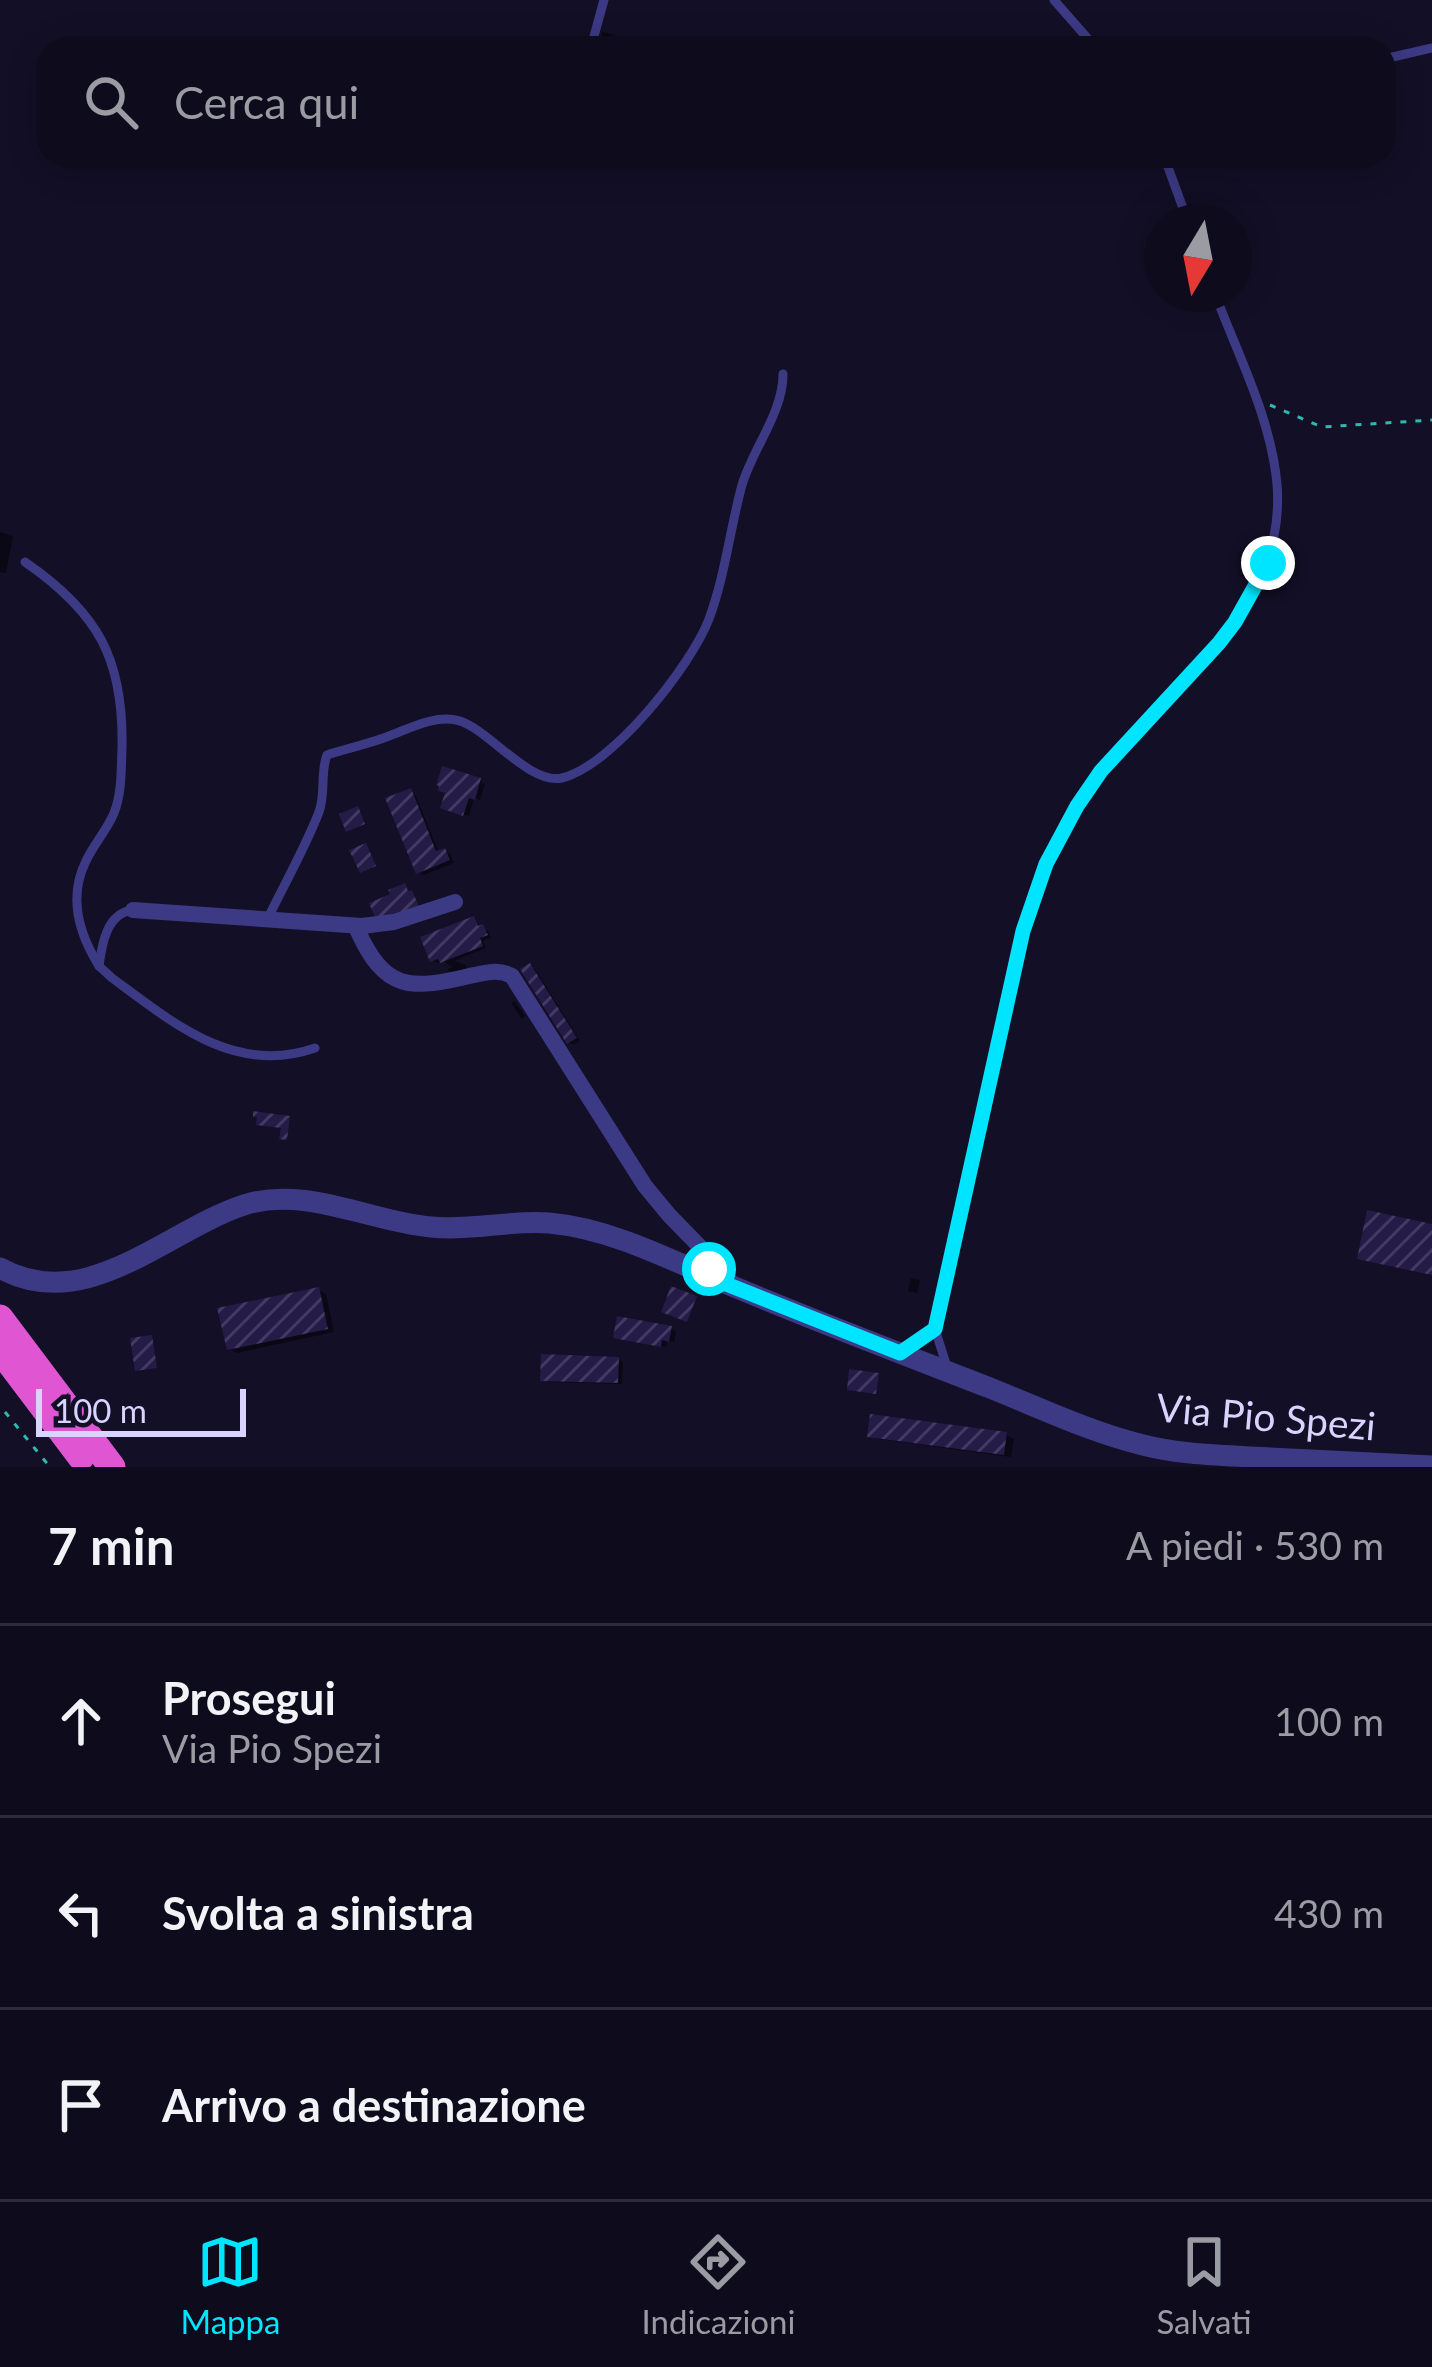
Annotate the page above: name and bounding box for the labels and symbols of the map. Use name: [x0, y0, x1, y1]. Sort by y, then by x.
north arrow: [1144, 204, 1252, 312]
route end: [1241, 536, 1295, 590]
route start: [682, 1242, 736, 1296]
scale bar: [36, 1383, 246, 1436]
street label: Via Pio Spezi: [1154, 1384, 1378, 1449]

